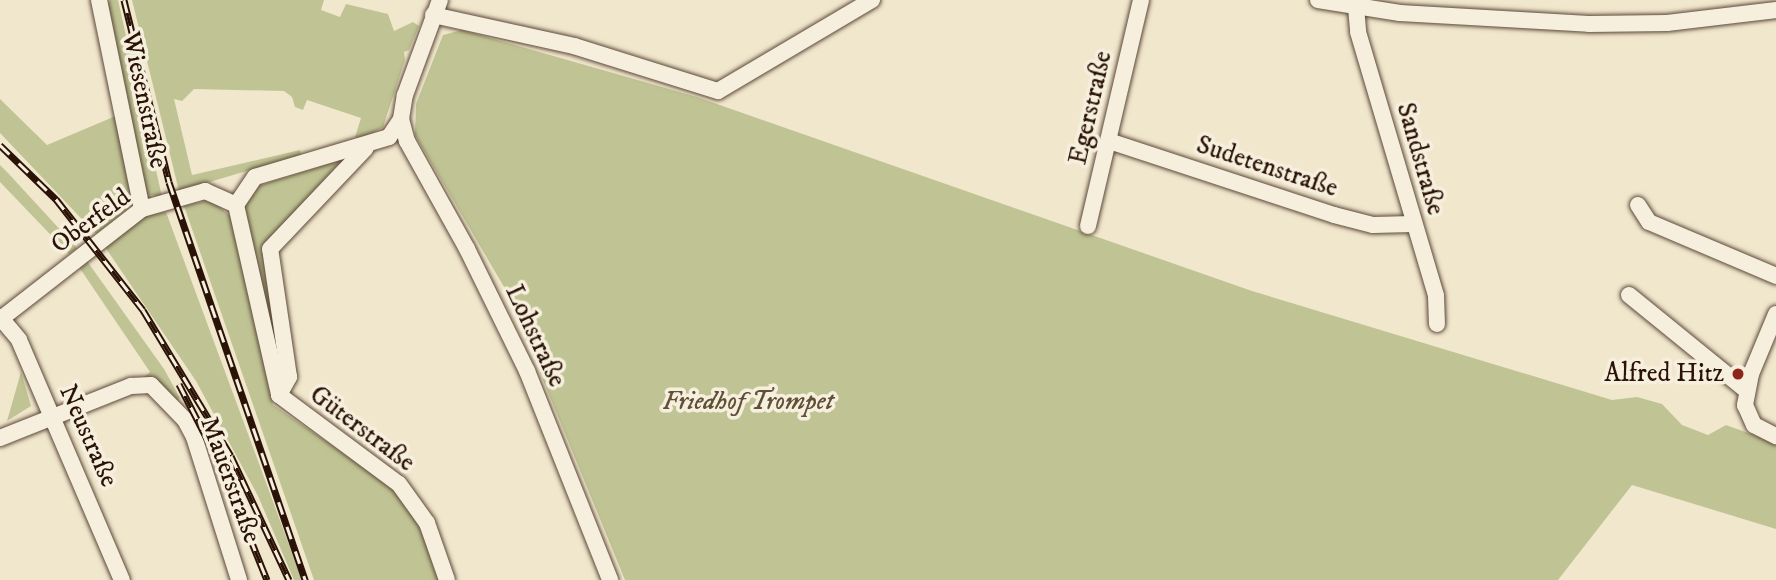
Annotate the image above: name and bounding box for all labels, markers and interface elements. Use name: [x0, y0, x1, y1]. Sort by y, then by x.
street label: Wiesenstraße: [114, 29, 174, 171]
street label: Egerstraße: [1063, 48, 1119, 168]
street label: Sandstraße: [1389, 99, 1451, 219]
street label: Sudetenstraße: [1192, 129, 1342, 205]
street label: Oberfeld: [45, 182, 137, 260]
street label: Lohstraße: [498, 280, 572, 392]
place label: Alfred Hitz: [1604, 358, 1724, 390]
marker: Alfred Hitz: [1730, 366, 1746, 382]
street label: Güterstraße: [303, 379, 421, 479]
street label: Neustraße: [52, 380, 124, 492]
park label: Friedhof Trompet: [662, 386, 834, 418]
street label: Mauerstraße: [193, 413, 267, 547]

